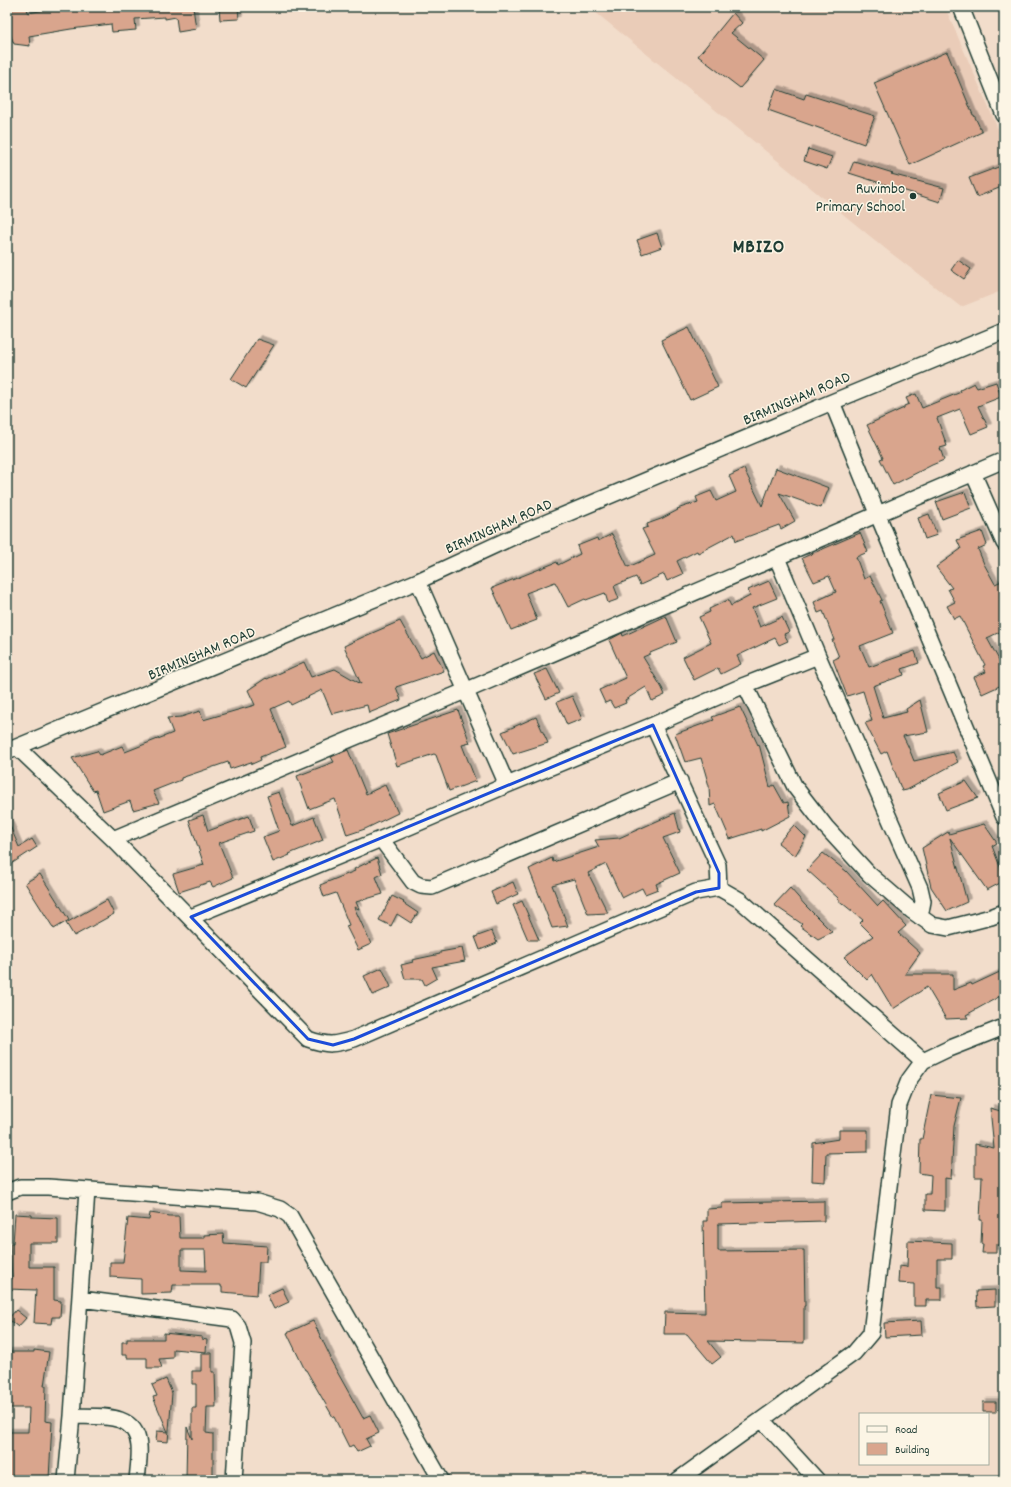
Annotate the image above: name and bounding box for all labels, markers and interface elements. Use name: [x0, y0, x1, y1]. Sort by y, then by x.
place label: Ruvimbo Primary School: [815, 178, 905, 219]
marker: Ruvimbo Primary School: [908, 191, 918, 201]
district label: MBIZO: [733, 234, 785, 262]
street label: BIRMINGHAM ROAD: [740, 366, 854, 432]
street label: BIRMINGHAM ROAD: [442, 493, 556, 561]
street label: BIRMINGHAM ROAD: [145, 621, 259, 687]
legend: [859, 1413, 989, 1465]
text: Road: [895, 1422, 917, 1439]
text: Building: [895, 1442, 930, 1459]

